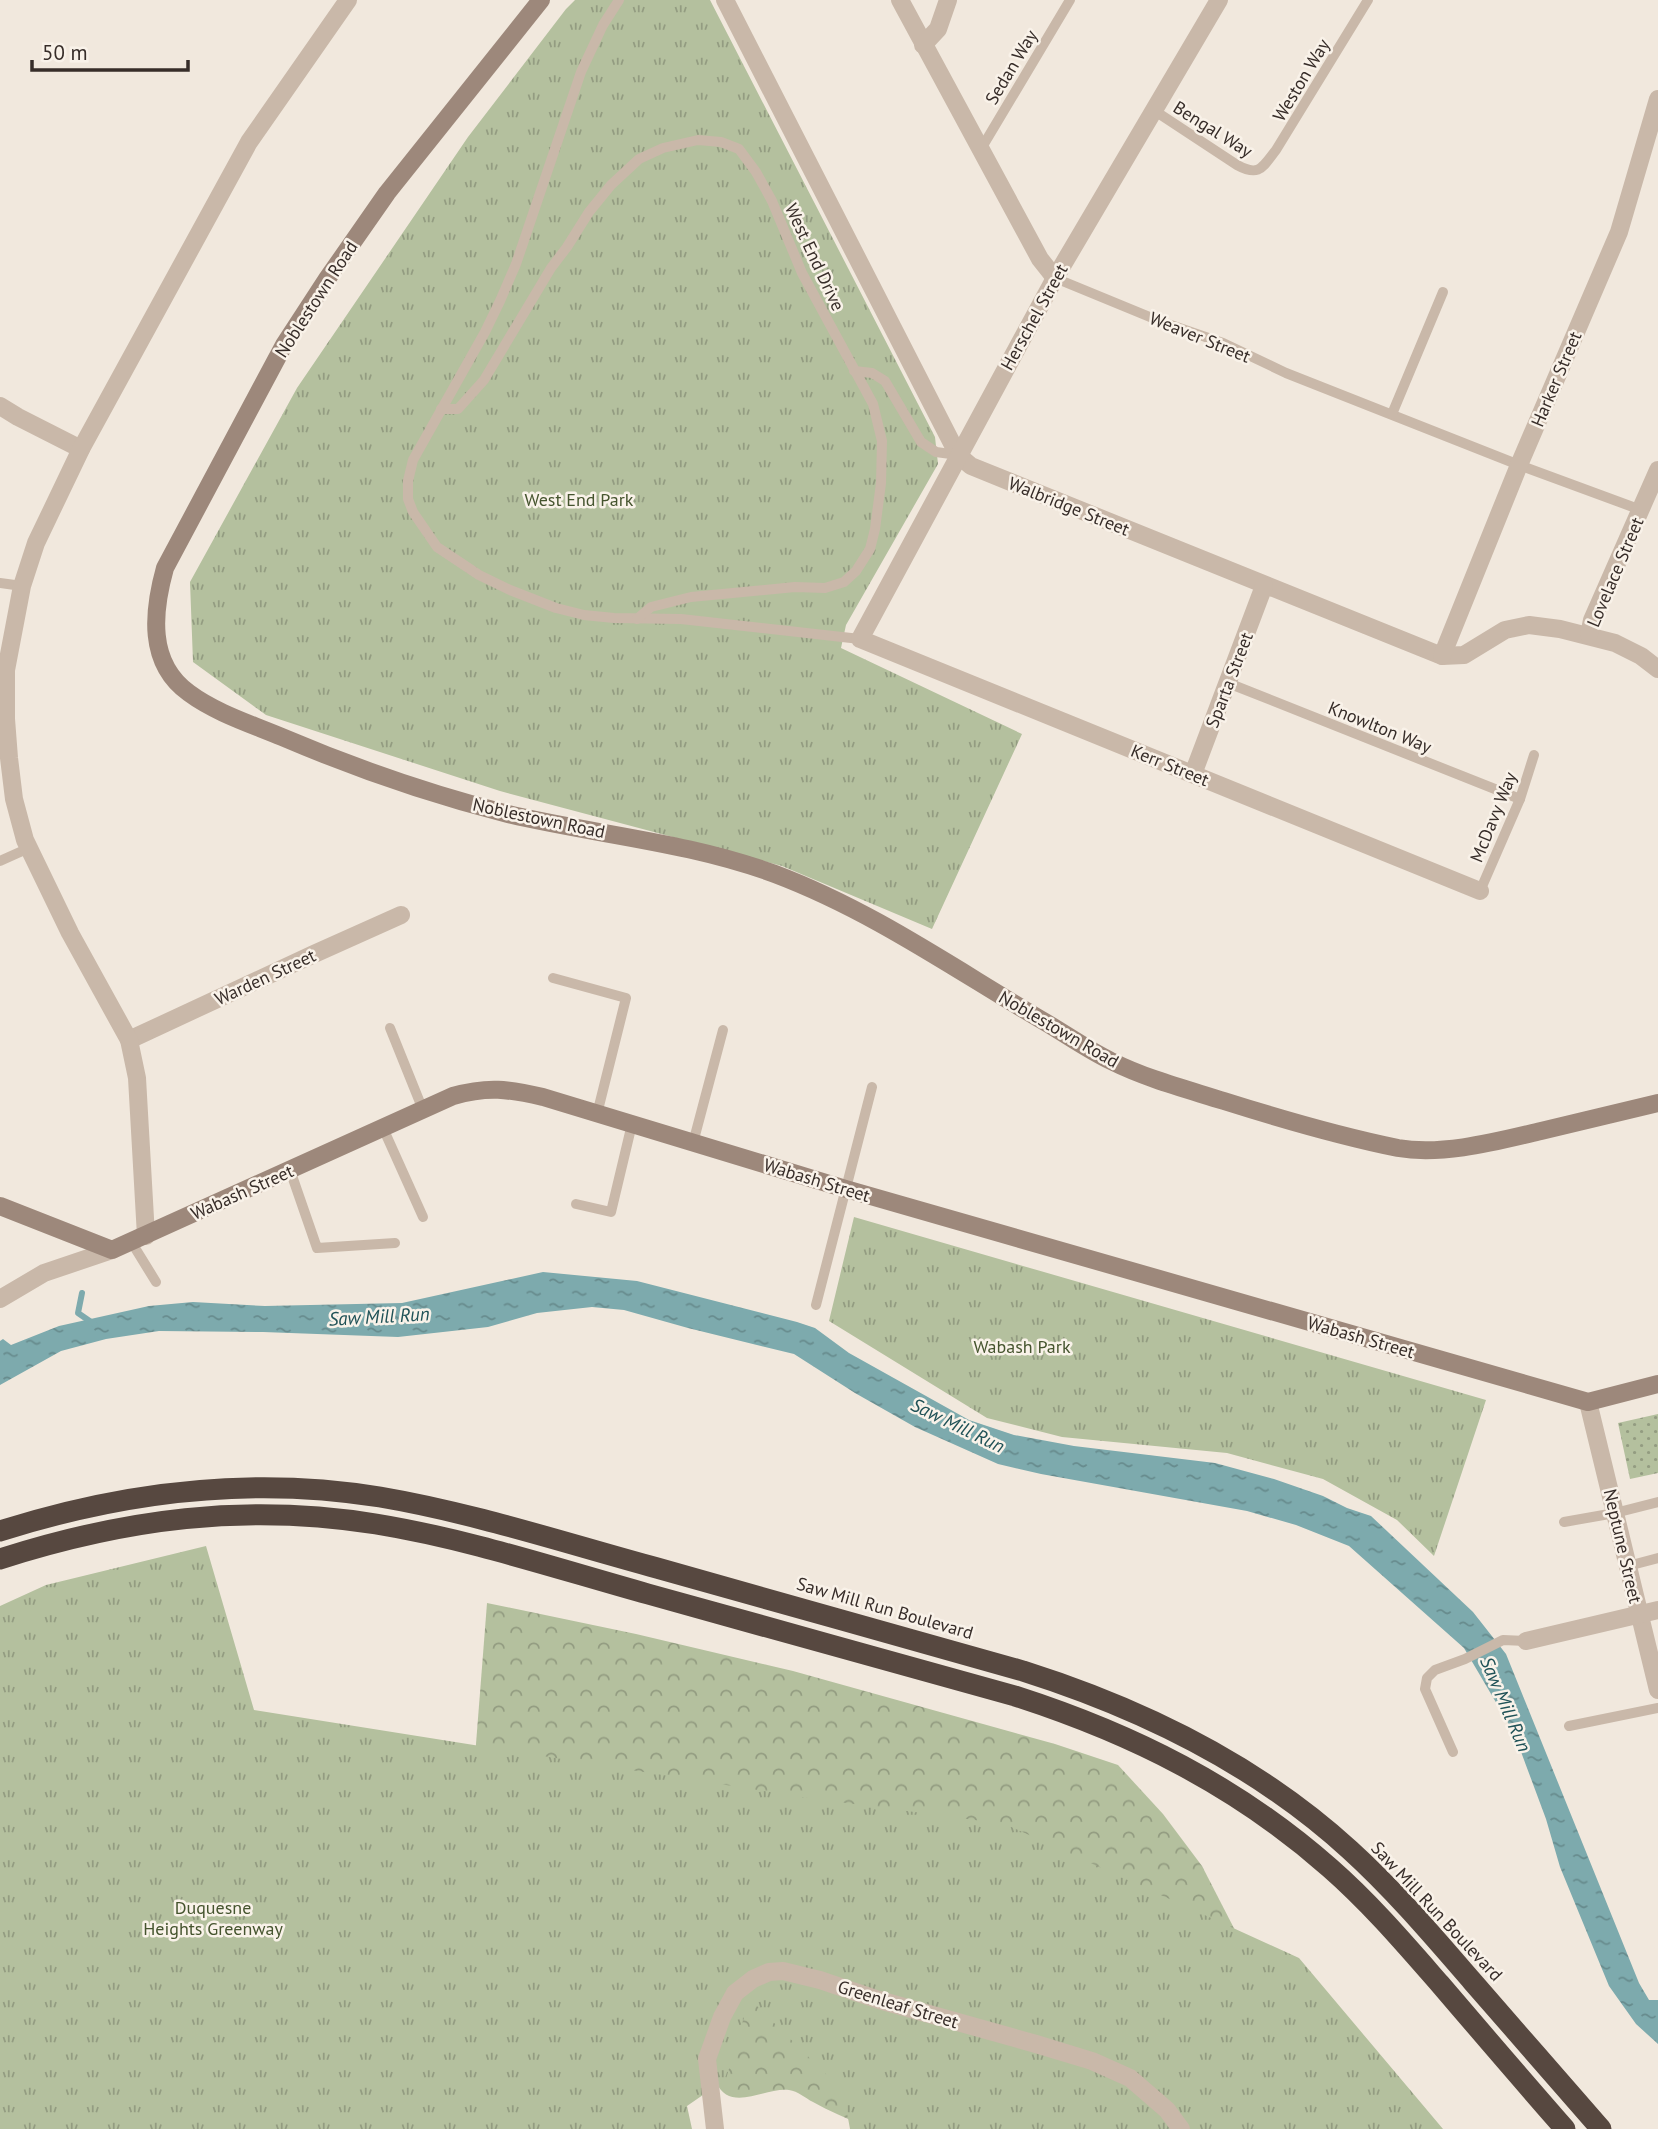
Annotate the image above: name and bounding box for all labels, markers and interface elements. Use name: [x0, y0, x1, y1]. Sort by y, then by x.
street label: Sedan Way: [980, 25, 1043, 109]
scale bar: [32, 28, 187, 72]
street label: Weston Way: [1267, 34, 1335, 125]
text: 50 m: [42, 39, 88, 66]
street label: Bengal Way: [1169, 96, 1257, 163]
street label: West End Drive: [780, 200, 850, 314]
street label: Noblestown Road: [270, 236, 362, 362]
street label: Herschel Street: [995, 260, 1073, 374]
street label: Weaver Street: [1146, 306, 1254, 368]
street label: Harker Street: [1526, 328, 1586, 430]
street label: Walbridge Street: [1005, 471, 1133, 541]
park label: West End Park: [525, 488, 634, 511]
street label: Lovelace Street: [1582, 514, 1648, 630]
street label: Sparta Street: [1200, 629, 1258, 731]
street label: Knowlton Way: [1325, 696, 1436, 758]
street label: Kerr Street: [1128, 739, 1212, 791]
street label: McDavy Way: [1464, 768, 1522, 866]
street label: Noblestown Road: [471, 793, 607, 843]
street label: Warden Street: [211, 944, 319, 1010]
street label: Noblestown Road: [995, 985, 1123, 1073]
street label: Wabash Street: [761, 1153, 873, 1207]
street label: Wabash Street: [187, 1159, 297, 1225]
water label: Saw Mill Run: [328, 1301, 430, 1331]
street label: Wabash Street: [1305, 1311, 1417, 1363]
park label: Wabash Park: [973, 1335, 1071, 1358]
water label: Saw Mill Run: [907, 1392, 1009, 1458]
street label: Neptune Street: [1599, 1487, 1647, 1605]
street label: Saw Mill Run Boulevard: [794, 1572, 976, 1644]
water label: Saw Mill Run: [1475, 1653, 1537, 1755]
street label: Saw Mill Run Boulevard: [1366, 1836, 1508, 1986]
park label: Duquesne Heights Greenway: [143, 1896, 283, 1940]
street label: Greenleaf Street: [835, 1975, 961, 2033]

